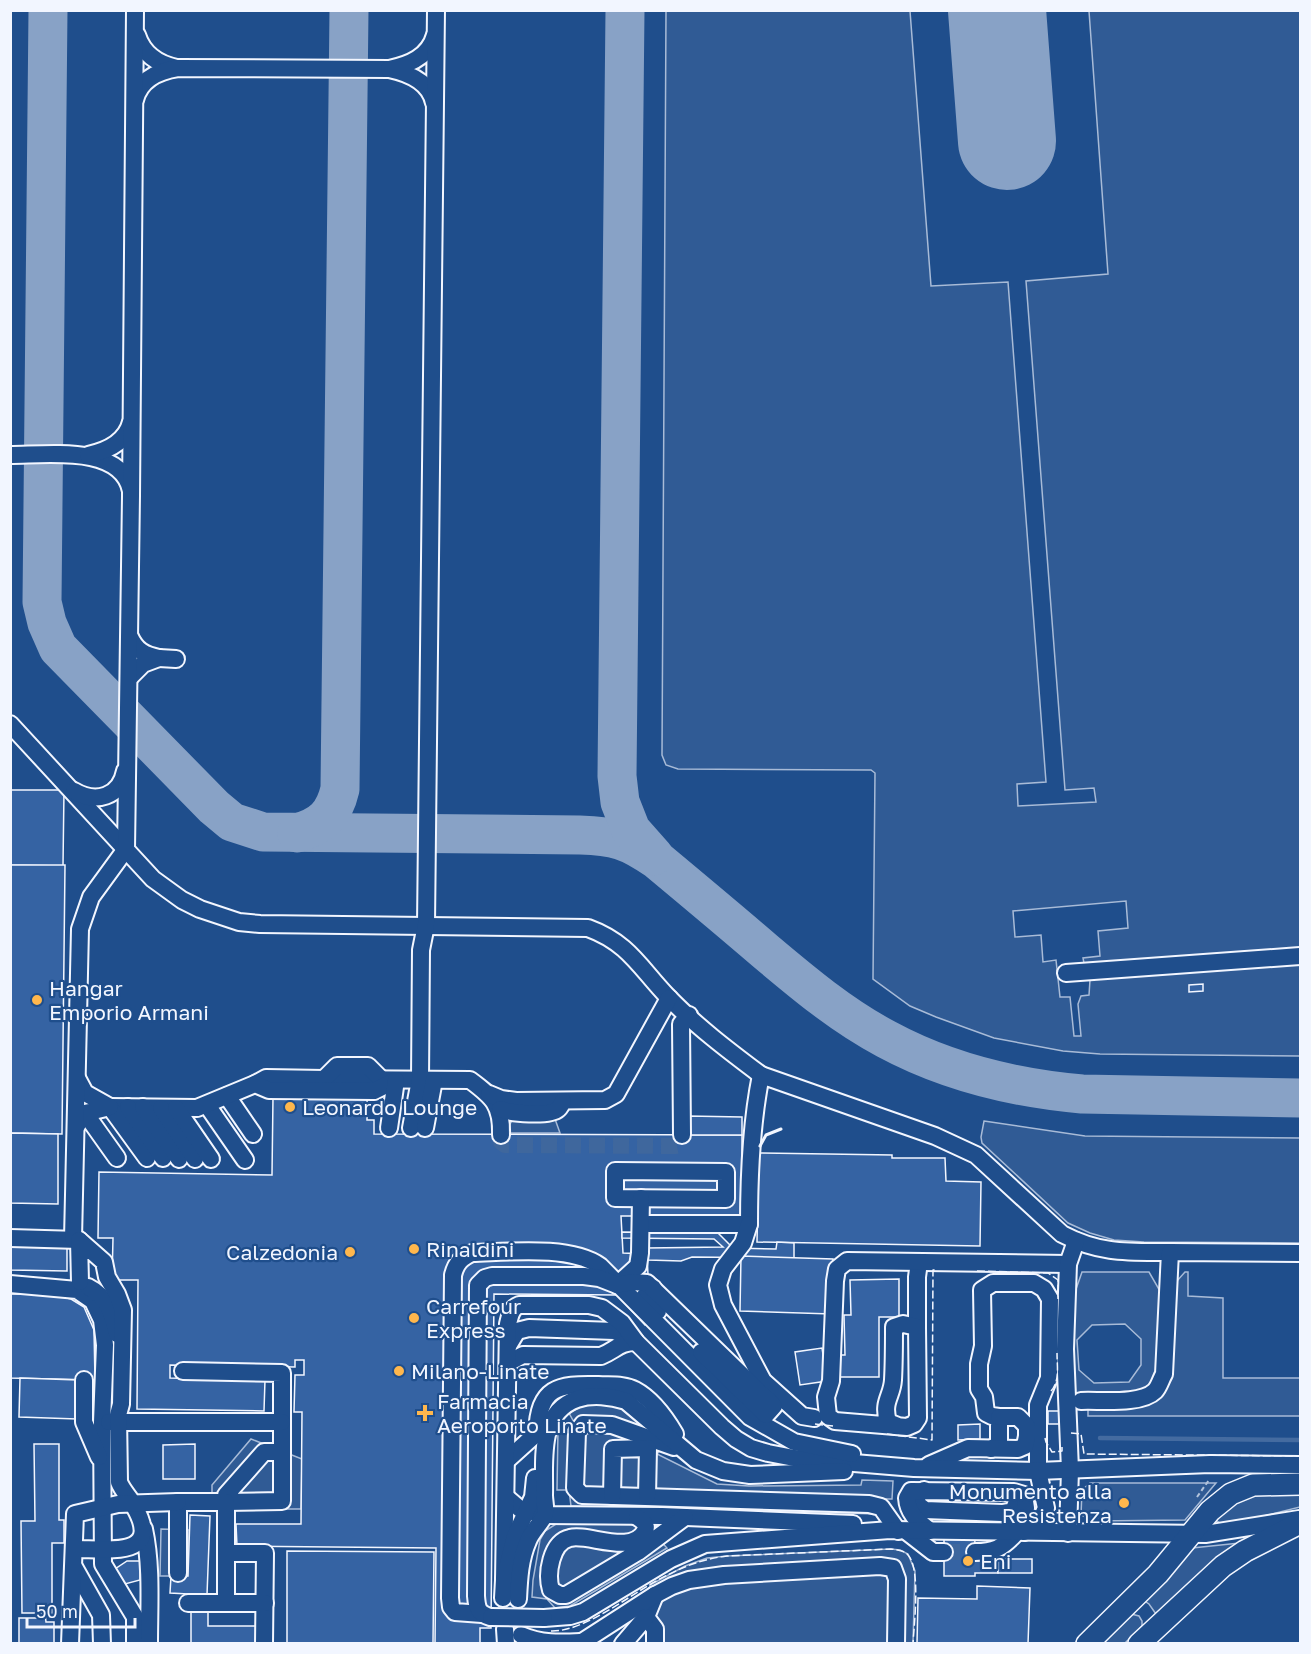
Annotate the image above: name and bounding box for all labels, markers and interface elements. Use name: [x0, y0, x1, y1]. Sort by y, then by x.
place label: Hangar Emporio Armani: [49, 975, 209, 1025]
marker: Hangar Emporio Armani: [30, 993, 44, 1007]
place label: Leonardo Lounge: [302, 1094, 477, 1120]
marker: Leonardo Lounge: [283, 1100, 297, 1114]
place label: Rinaldini: [426, 1236, 514, 1262]
place label: Calzedonia: [226, 1239, 338, 1265]
marker: Rinaldini: [407, 1242, 421, 1256]
marker: Calzedonia: [343, 1245, 357, 1259]
place label: Carrefour Express: [426, 1293, 521, 1343]
marker: Carrefour Express: [407, 1311, 421, 1325]
place label: Milano-Linate: [411, 1358, 550, 1384]
marker: Milano-Linate: [392, 1364, 406, 1378]
place label: Farmacia Aeroporto Linate: [437, 1388, 607, 1438]
marker: Farmacia Aeroporto Linate: [418, 1406, 432, 1420]
place label: Monumento alla Resistenza: [949, 1478, 1112, 1528]
marker: Monumento alla Resistenza: [1117, 1496, 1131, 1510]
place label: Eni: [980, 1548, 1011, 1574]
marker: Eni: [961, 1554, 975, 1568]
scale bar: [27, 1591, 135, 1629]
text: 50 m: [36, 1600, 78, 1622]

